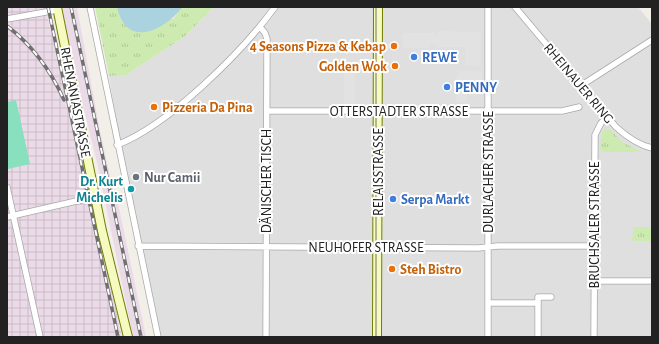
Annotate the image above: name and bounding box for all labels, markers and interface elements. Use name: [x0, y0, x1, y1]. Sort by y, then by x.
place label: 4 Seasons Pizza & Kebap: [250, 40, 386, 54]
marker: 4 Seasons Pizza & Kebap: [389, 41, 399, 51]
street label: RHEINAUER RING: [541, 41, 616, 126]
street label: RHENANIASTRASSE: [57, 46, 93, 159]
place label: REWE: [422, 51, 457, 65]
marker: REWE: [409, 52, 419, 62]
place label: Golden Wok: [319, 60, 387, 74]
marker: Golden Wok: [390, 61, 400, 71]
place label: PENNY: [455, 81, 497, 95]
marker: PENNY: [442, 82, 452, 92]
place label: Pizzeria Da Pina: [162, 101, 253, 115]
marker: Pizzeria Da Pina: [149, 102, 159, 112]
street label: OTTERSTADTER STRASSE: [330, 105, 468, 119]
street label: DURLACHER STRASSE: [482, 111, 496, 233]
street label: RELAISSTRASSE: [372, 128, 386, 216]
street label: DÄNISCHER TISCH: [258, 129, 274, 233]
street label: BRUCHSALER STRASSE: [588, 161, 602, 289]
place label: Nur Camii: [144, 171, 200, 185]
marker: Nur Camii: [131, 172, 141, 182]
place label: Dr. Kurt Michelis: [76, 175, 123, 205]
marker: Dr. Kurt Michelis: [126, 184, 136, 194]
place label: Serpa Markt: [401, 193, 470, 207]
marker: Serpa Markt: [388, 194, 398, 204]
street label: NEUHOFER STRASSE: [308, 241, 424, 255]
place label: Steh Bistro: [400, 263, 461, 277]
marker: Steh Bistro: [387, 264, 397, 274]

